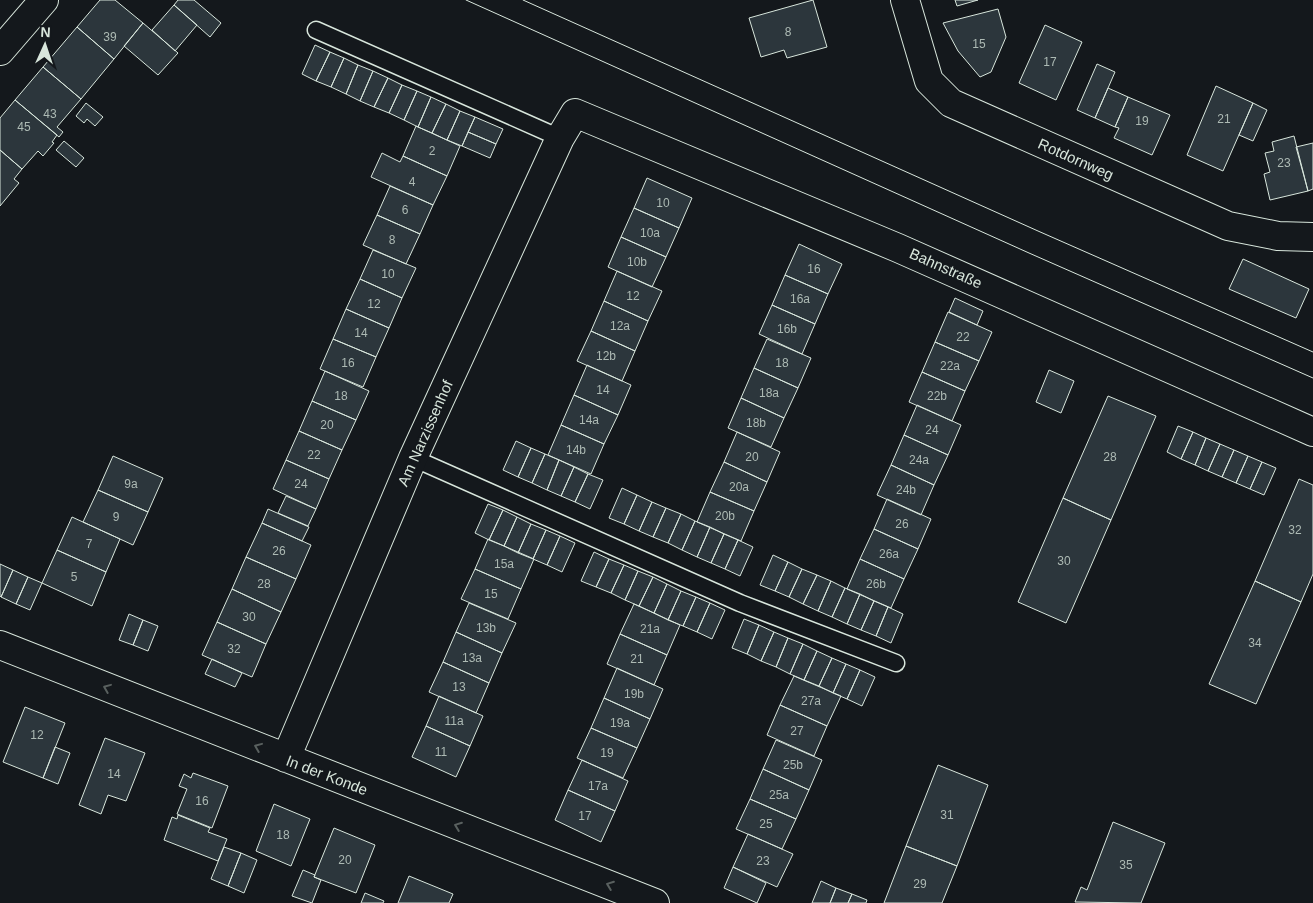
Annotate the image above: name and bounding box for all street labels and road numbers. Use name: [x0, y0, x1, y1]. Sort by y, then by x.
street label: Rotdornweg: [1036, 135, 1116, 183]
street label: Bahnstraße: [907, 244, 985, 292]
street label: Am Narzissenhof: [394, 377, 456, 489]
street label: In der Konde: [284, 752, 370, 798]

